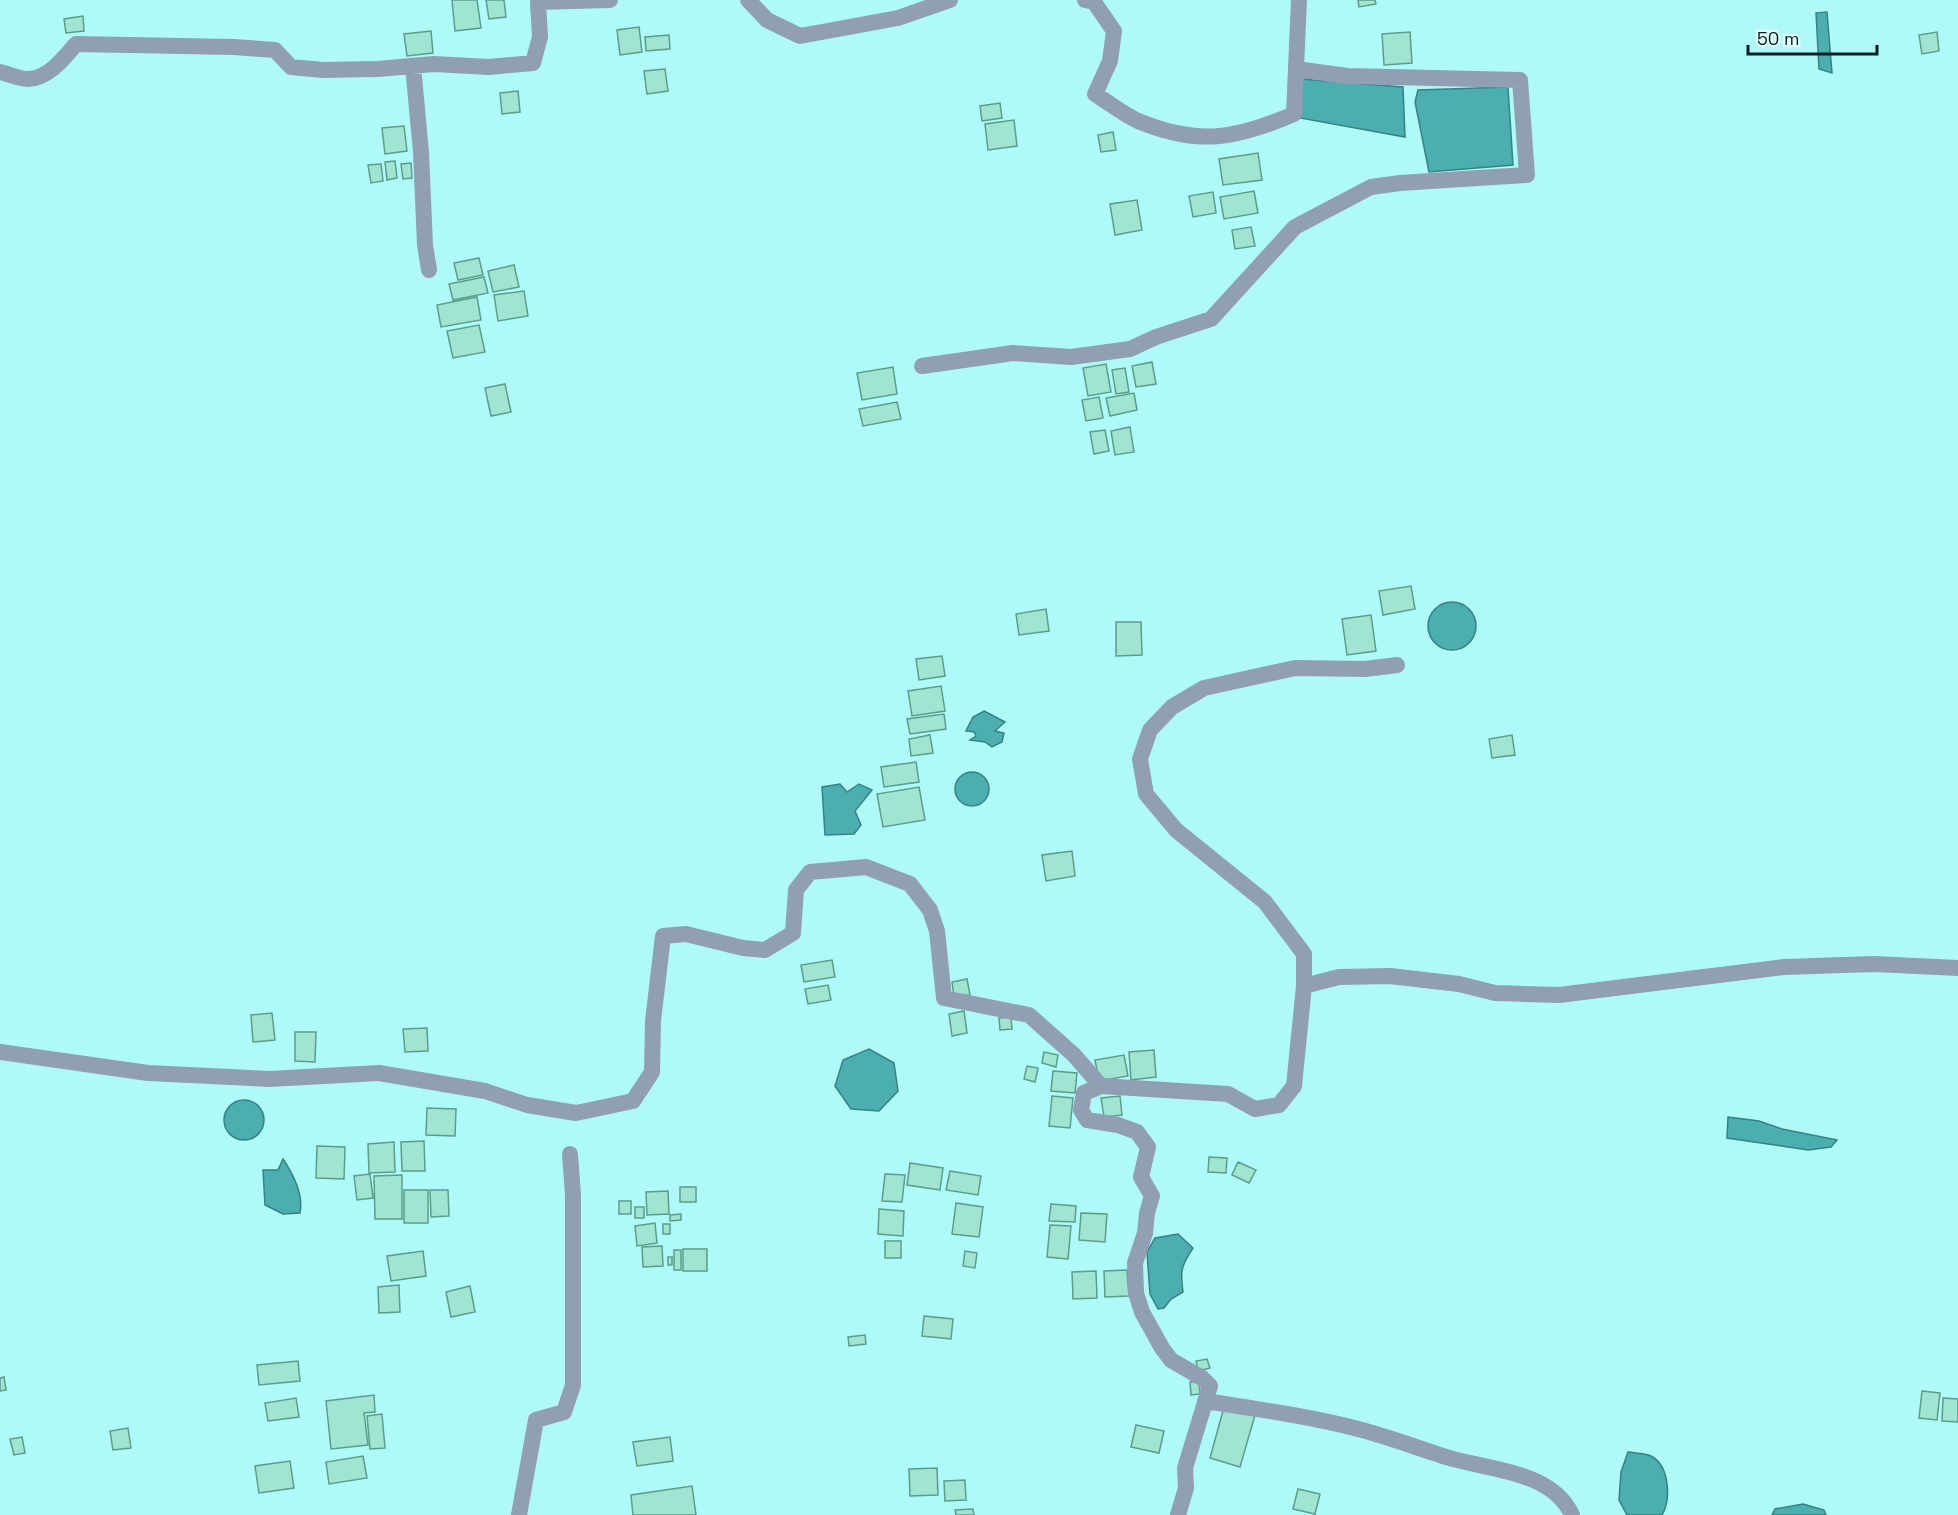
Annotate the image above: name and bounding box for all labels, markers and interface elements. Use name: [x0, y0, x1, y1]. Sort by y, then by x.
scale bar: [1748, 18, 1877, 56]
text: 50 m: [1757, 27, 1799, 50]

